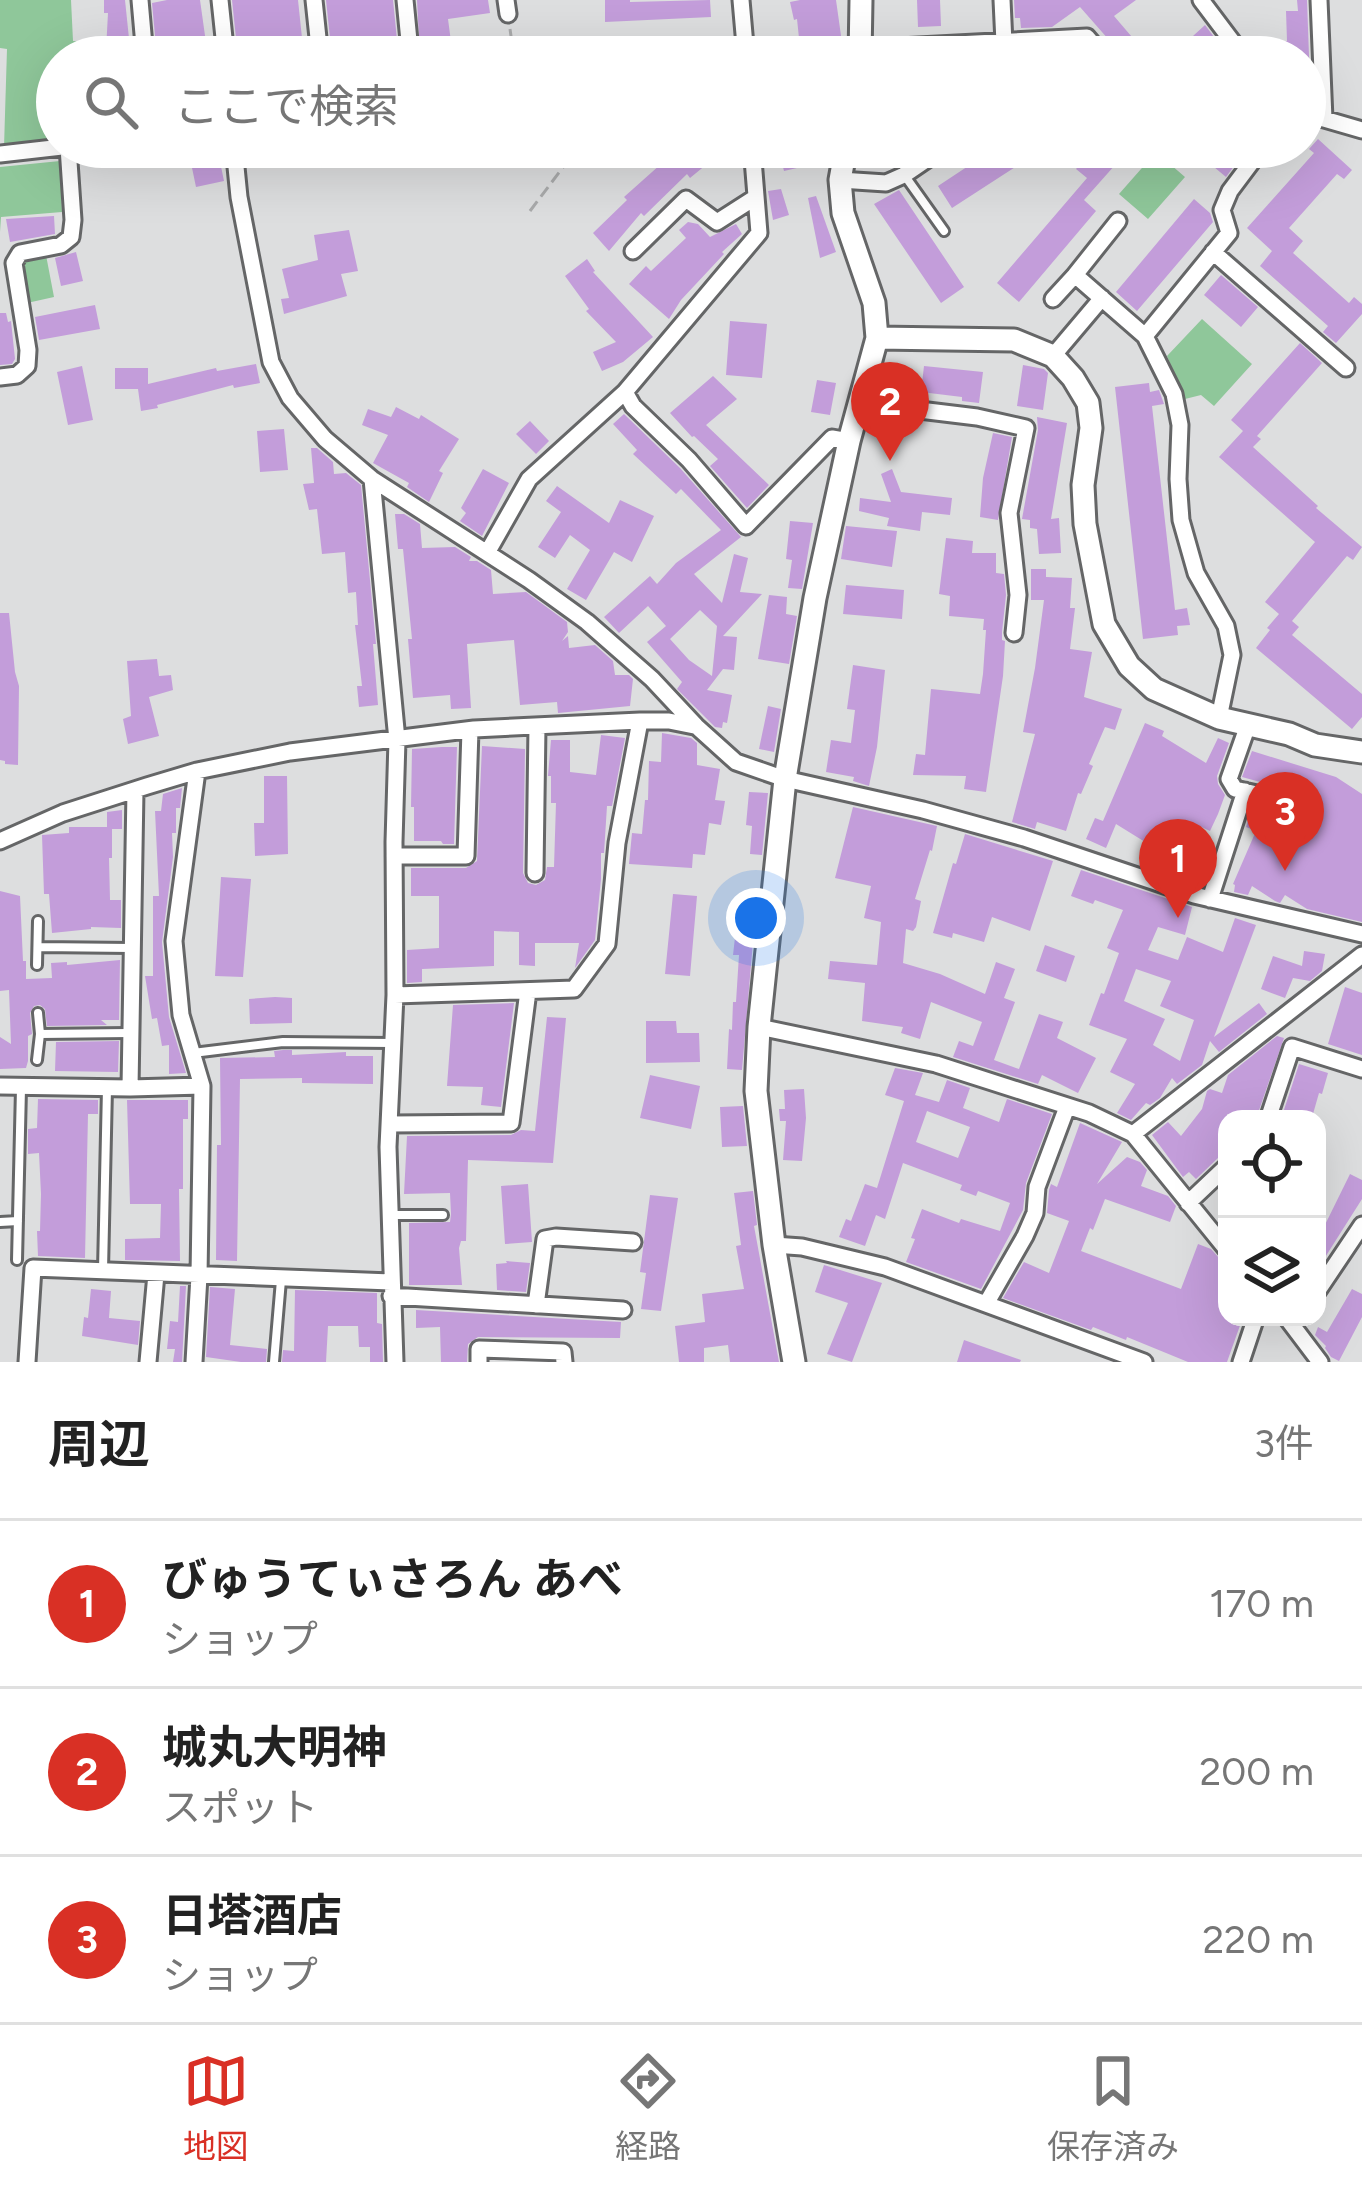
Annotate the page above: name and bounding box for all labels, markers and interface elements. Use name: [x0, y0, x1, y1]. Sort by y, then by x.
search box: [36, 36, 1326, 168]
icon: search: [78, 69, 144, 135]
text: ここで検索: [174, 79, 399, 133]
pin: 2: [851, 362, 929, 461]
pin: 3: [1246, 772, 1324, 871]
pin: 1: [1139, 819, 1217, 918]
your location: [726, 888, 786, 948]
map controls: [1218, 1110, 1326, 1326]
button: locate: [1218, 1110, 1326, 1218]
button: layers: [1218, 1218, 1326, 1326]
text: 周辺: [48, 1414, 150, 1475]
text: 3件: [1254, 1420, 1314, 1467]
text: びゅうてぃさろん あべ: [162, 1552, 623, 1606]
text: 1: [79, 1580, 95, 1627]
text: 170 m: [1209, 1580, 1314, 1627]
text: ショップ: [162, 1616, 318, 1663]
text: 城丸大明神: [162, 1720, 387, 1774]
text: 2: [76, 1748, 98, 1795]
text: 200 m: [1199, 1748, 1314, 1795]
text: スポット: [162, 1784, 318, 1831]
text: 日塔酒店: [162, 1888, 342, 1942]
text: 3: [76, 1916, 98, 1963]
text: 220 m: [1203, 1916, 1314, 1963]
text: ショップ: [162, 1952, 318, 1999]
tab: 地図: [183, 2048, 249, 2168]
tab: 経路: [615, 2048, 681, 2168]
tab: 保存済み: [1047, 2048, 1179, 2168]

